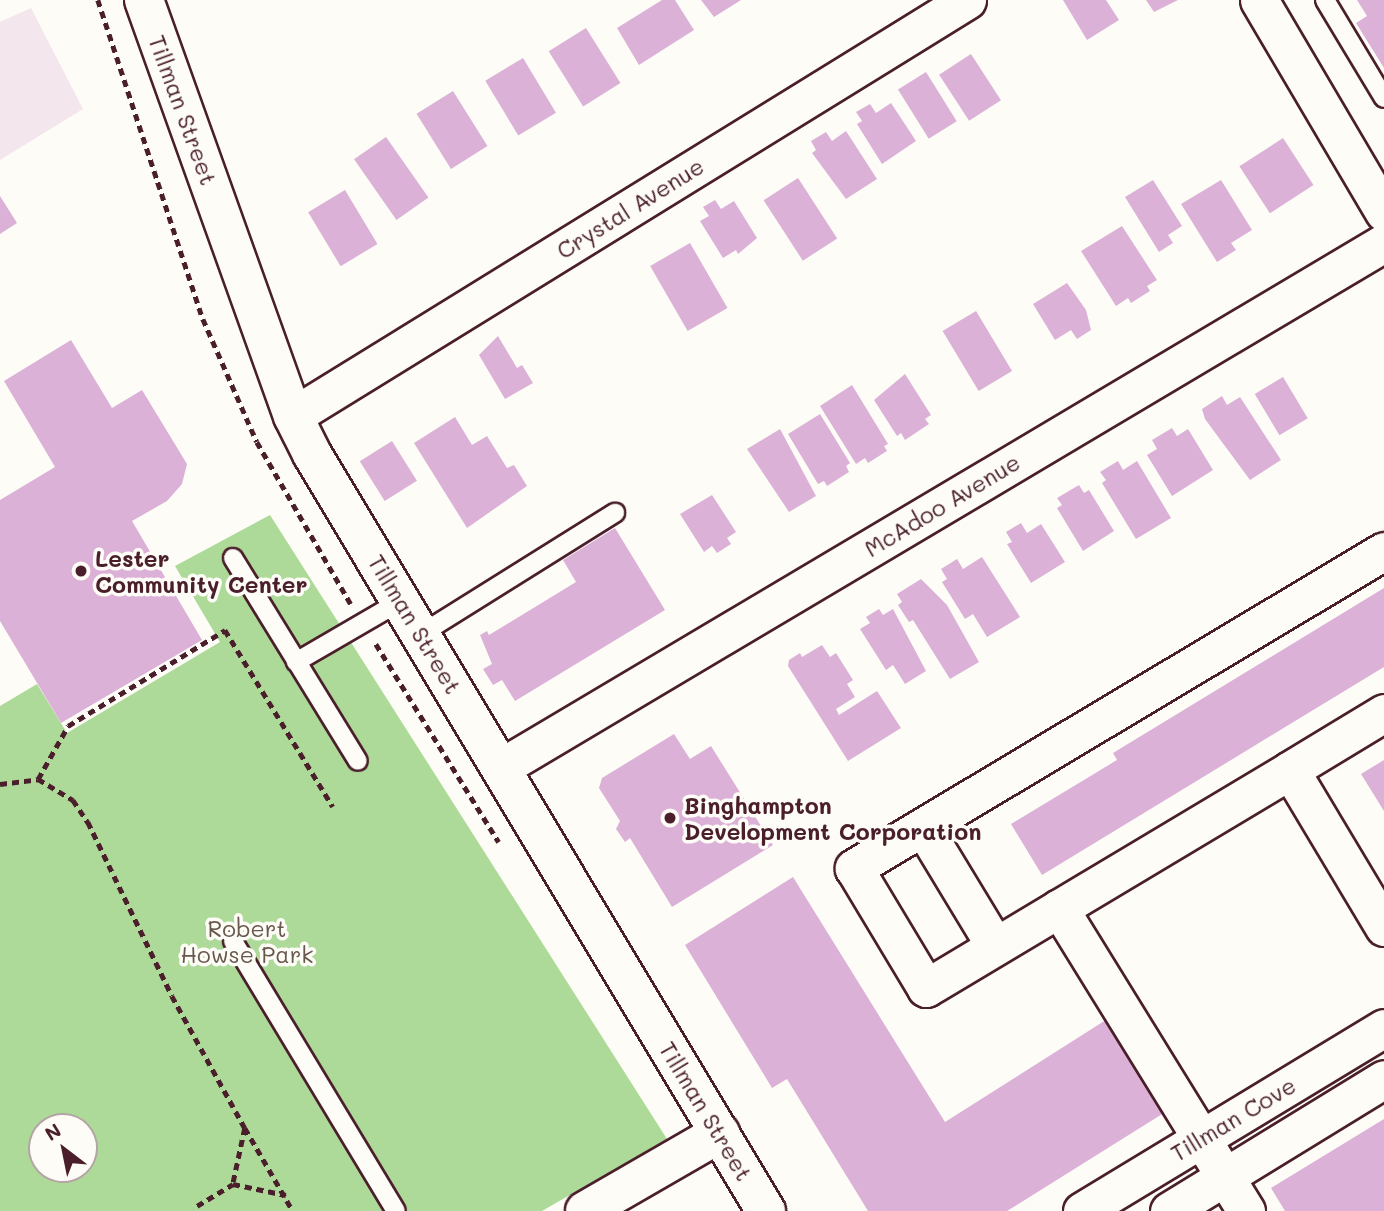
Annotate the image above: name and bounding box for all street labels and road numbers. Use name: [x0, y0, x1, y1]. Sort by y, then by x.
street label: Tillman Street: [143, 31, 223, 189]
street label: Crystal Avenue: [551, 152, 709, 264]
street label: McAdoo Avenue: [859, 448, 1025, 562]
street label: Tillman Street: [363, 549, 467, 699]
street label: Tillman Street: [654, 1036, 758, 1186]
street label: Tillman Cove: [1166, 1071, 1300, 1167]

